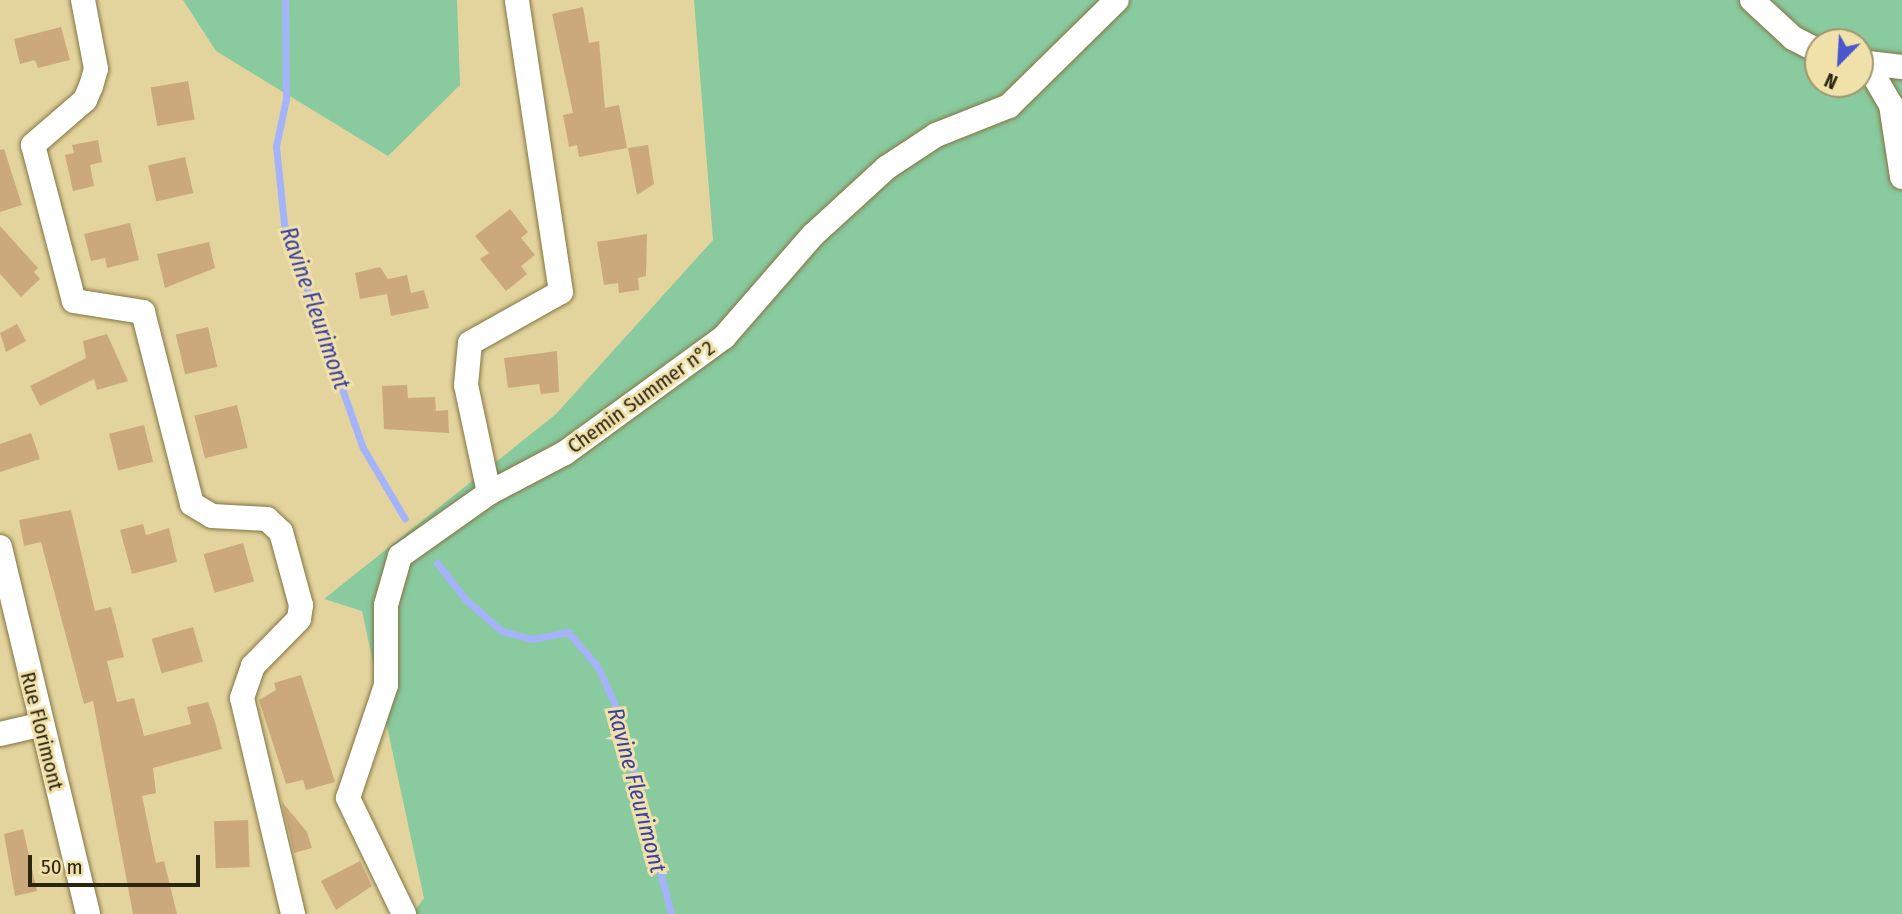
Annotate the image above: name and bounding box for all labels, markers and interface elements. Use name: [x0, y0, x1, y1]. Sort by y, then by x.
north arrow: [1804, 28, 1874, 98]
text: N: [1821, 68, 1841, 94]
water label: Ravine Fleurimont: [274, 223, 356, 393]
street label: Chemin Summer n°2: [562, 335, 720, 459]
street label: Rue Florimont: [15, 669, 69, 793]
water label: Ravine Fleurimont: [602, 705, 672, 875]
scale bar: [32, 841, 203, 885]
text: 50 m: [41, 854, 83, 880]

